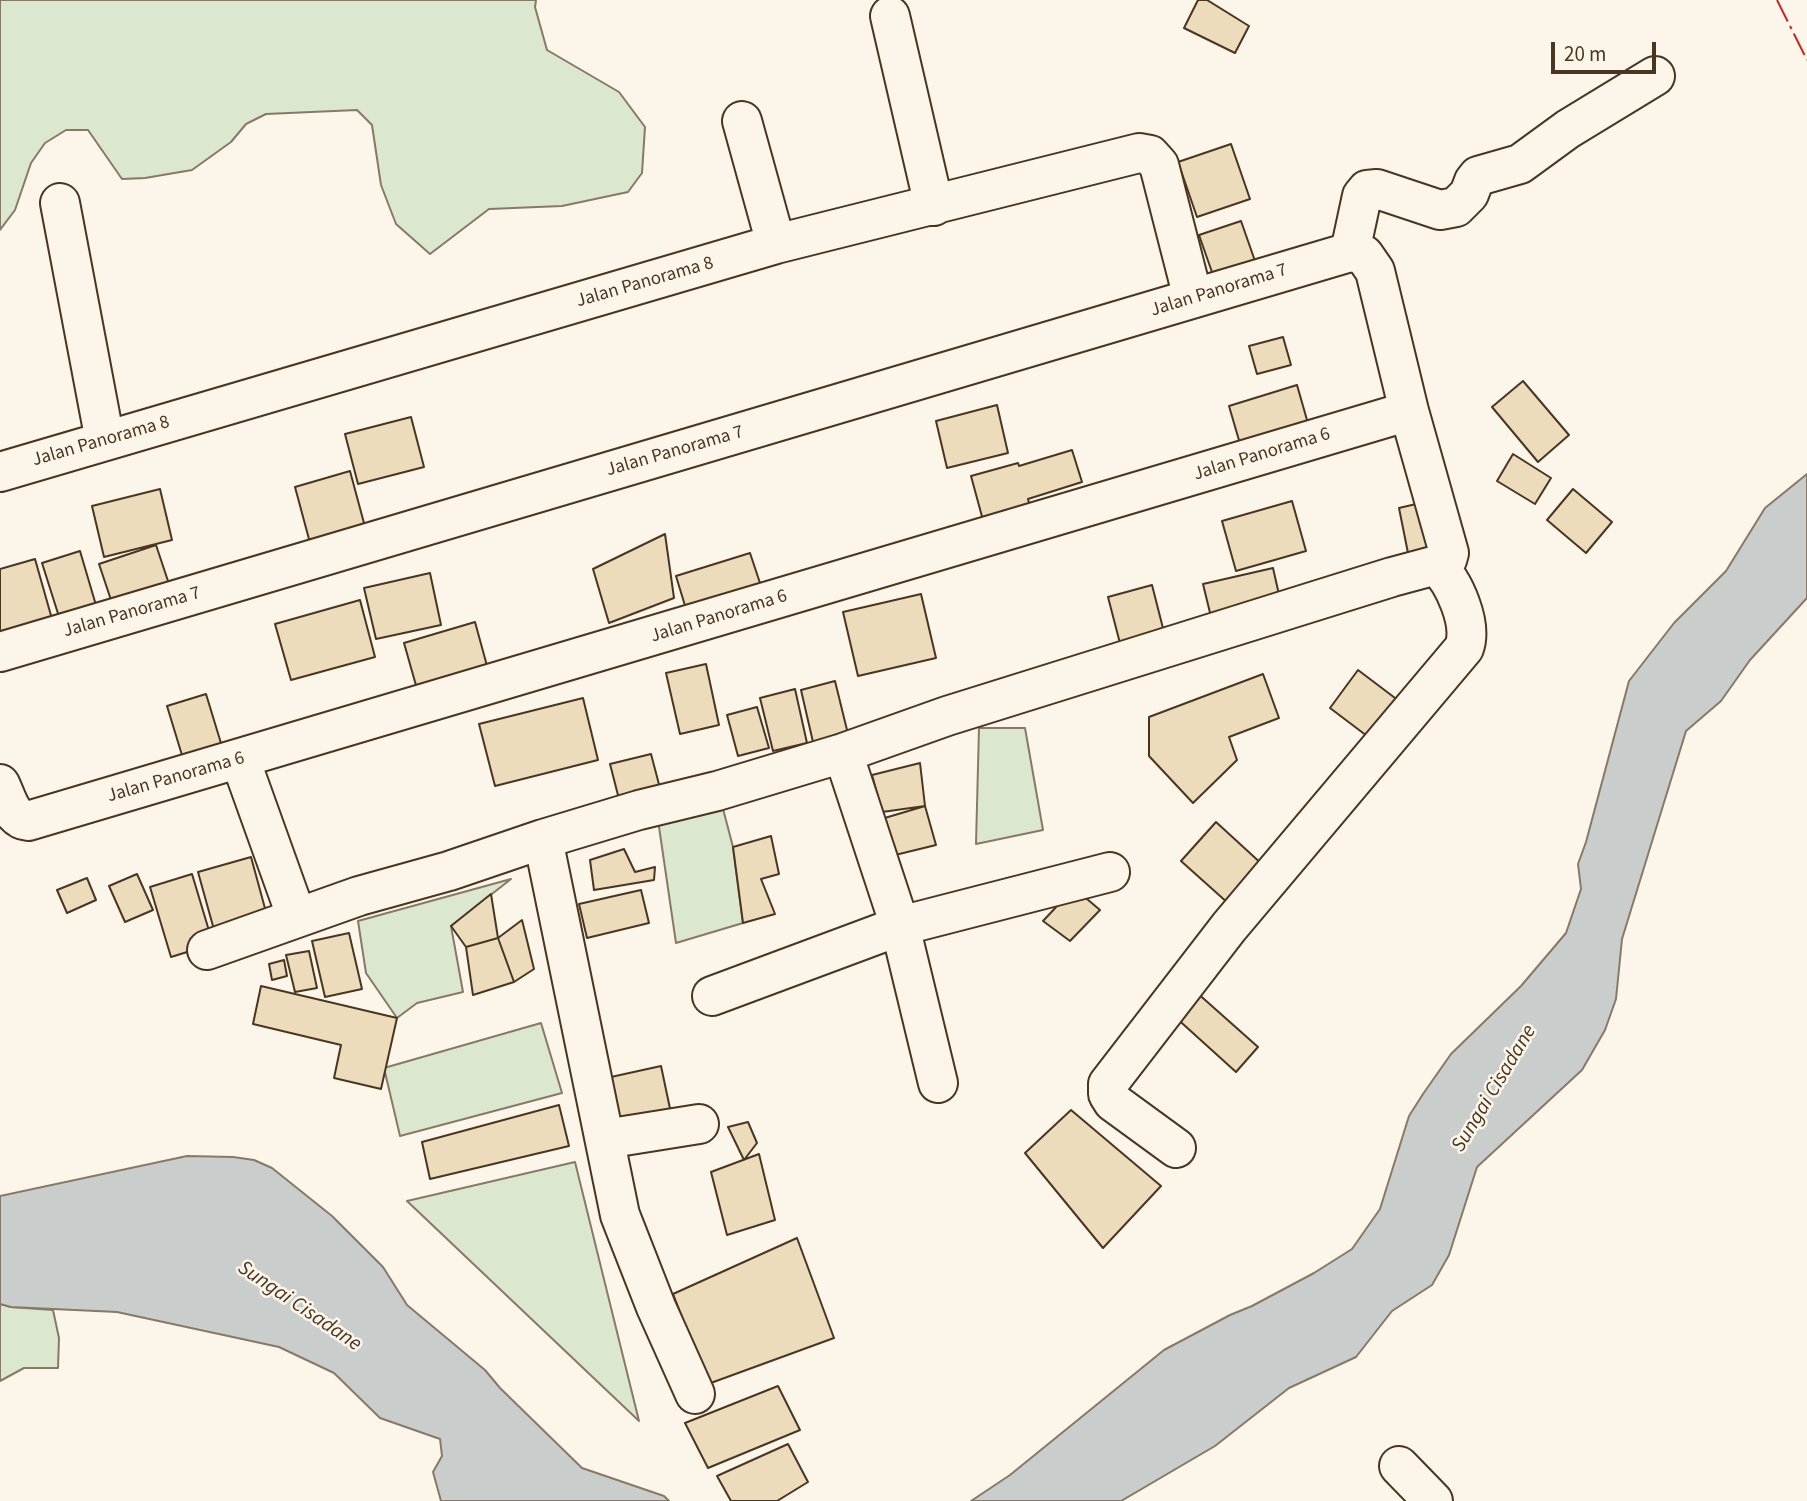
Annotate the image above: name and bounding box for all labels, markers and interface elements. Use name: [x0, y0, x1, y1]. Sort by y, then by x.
scale bar: [1555, 28, 1660, 72]
text: 20 m: [1564, 39, 1606, 69]
street label: Jalan Panorama 8: [574, 253, 716, 313]
street label: Jalan Panorama 7: [1148, 259, 1290, 323]
street label: Jalan Panorama 8: [30, 412, 172, 472]
street label: Jalan Panorama 7: [604, 422, 746, 482]
street label: Jalan Panorama 6: [1191, 423, 1333, 487]
street label: Jalan Panorama 7: [61, 583, 203, 643]
street label: Jalan Panorama 6: [648, 585, 790, 649]
street label: Jalan Panorama 6: [105, 748, 247, 808]
water label: Sungai Cisadane: [1447, 1021, 1543, 1157]
water label: Sungai Cisadane: [232, 1256, 366, 1358]

